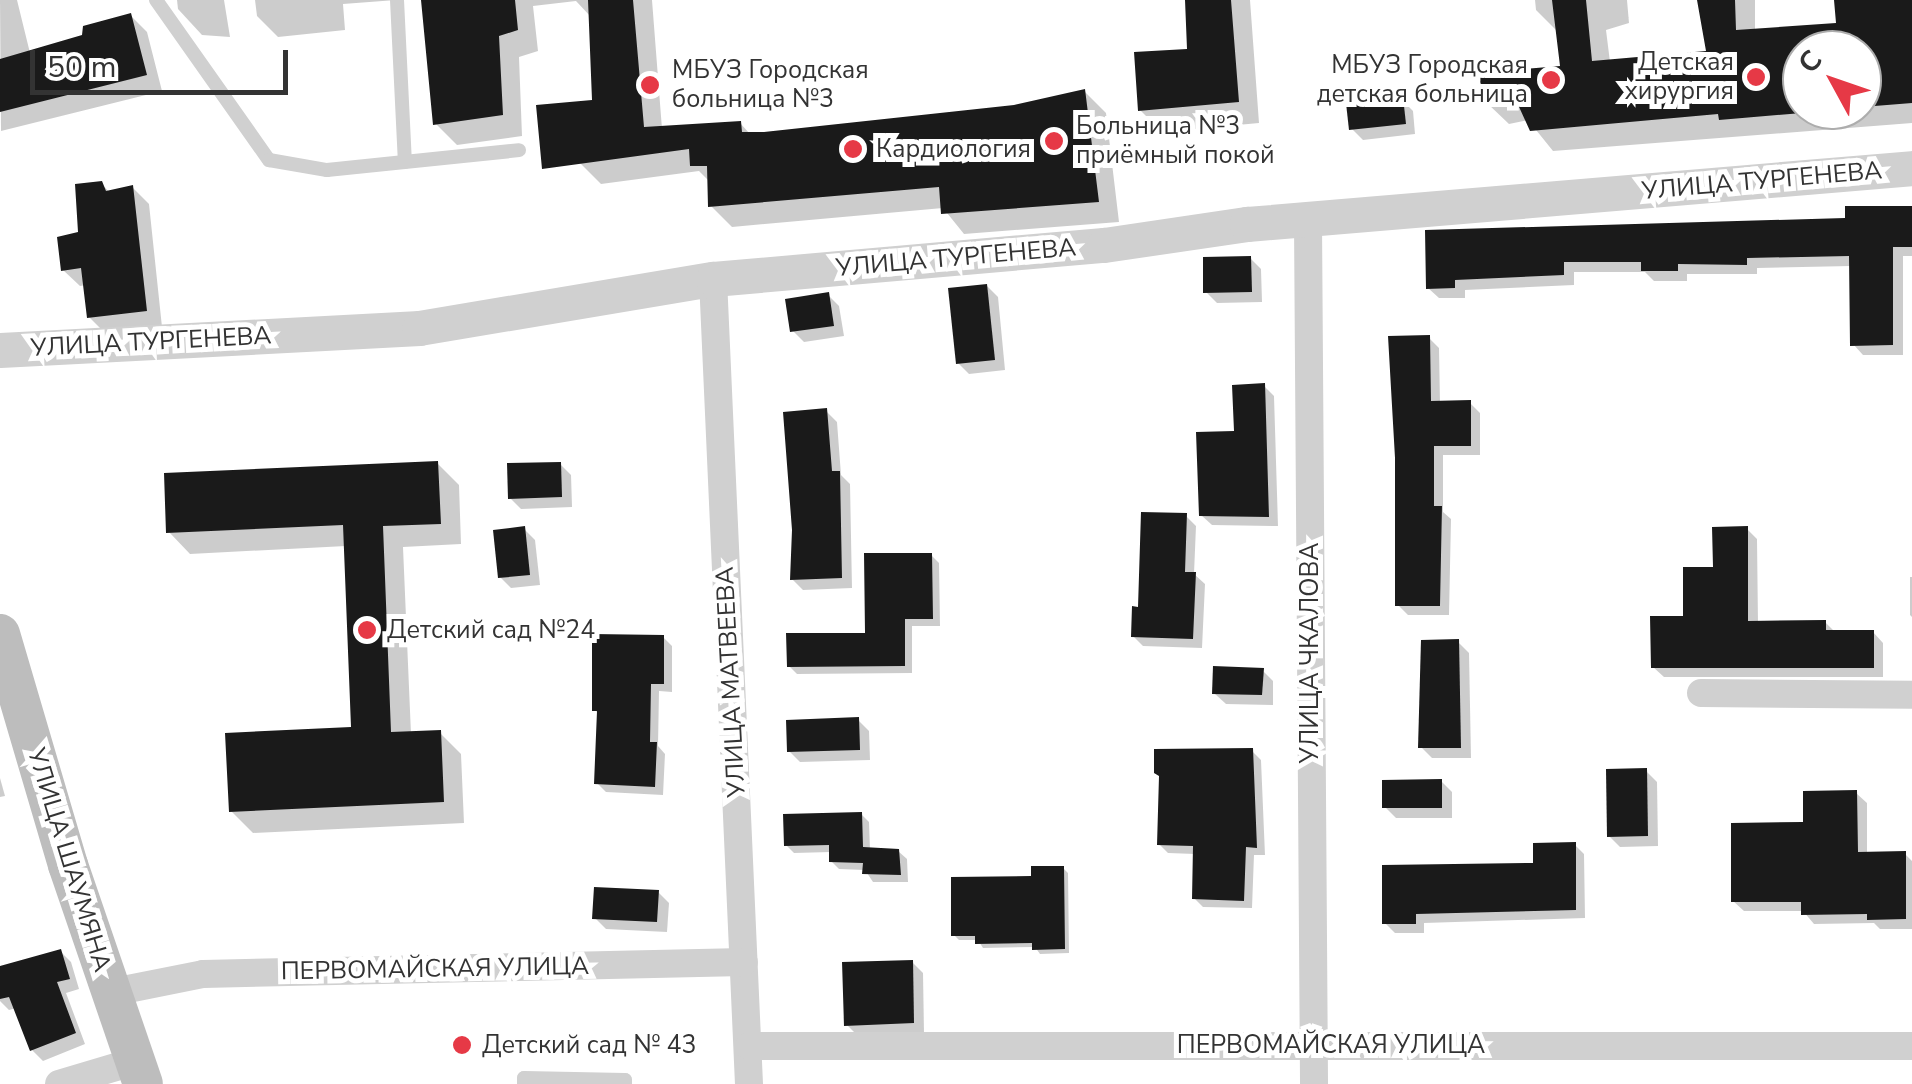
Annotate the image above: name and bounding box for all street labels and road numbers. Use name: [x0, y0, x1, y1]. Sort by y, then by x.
street label: УЛИЦА ТУРГЕНЕВА: [1641, 156, 1883, 206]
street label: УЛИЦА ТУРГЕНЕВА: [835, 233, 1077, 283]
street label: УЛИЦА ТУРГЕНЕВА: [30, 321, 272, 363]
street label: УЛИЦА ЧКАЛОВА: [1295, 543, 1325, 763]
street label: УЛИЦА МАТВЕЕВА: [710, 566, 752, 798]
street label: УЛИЦА ШАУМЯНА: [21, 745, 117, 975]
street label: ПЕРВОМАЙСКАЯ УЛИЦА: [281, 951, 589, 987]
street label: ПЕРВОМАЙСКАЯ УЛИЦА: [1177, 1030, 1485, 1060]

